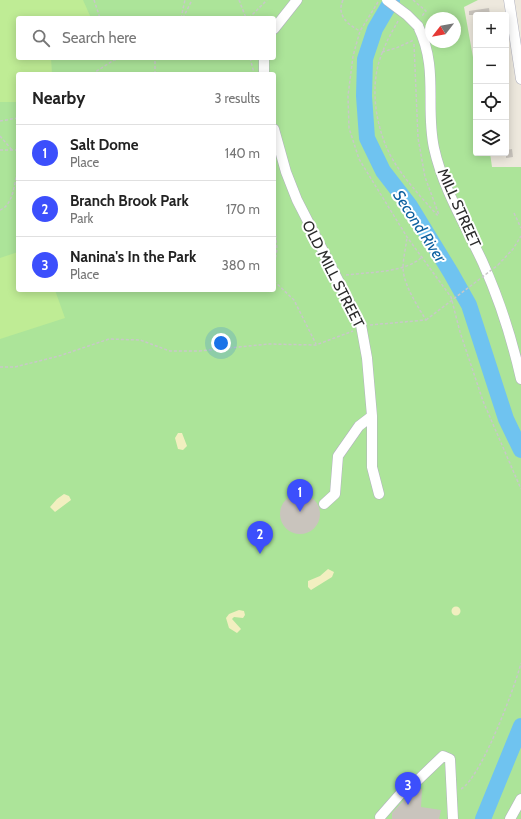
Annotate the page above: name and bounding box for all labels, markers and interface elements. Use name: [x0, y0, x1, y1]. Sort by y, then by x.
north arrow: [425, 12, 461, 48]
map controls: [473, 12, 509, 156]
button: +: [473, 12, 509, 48]
search box: [16, 16, 276, 60]
icon: search: [30, 27, 52, 49]
text: Search here: [62, 29, 137, 47]
button: −: [473, 48, 509, 84]
button: locate: [473, 84, 509, 120]
text: Nearby: [32, 88, 85, 108]
text: 3 results: [214, 90, 260, 106]
button: layers: [473, 120, 509, 156]
text: Salt Dome: [70, 136, 139, 154]
text: 1: [43, 145, 47, 161]
text: 140 m: [225, 145, 260, 161]
text: Place: [70, 154, 99, 170]
street label: MILL STREET: [434, 166, 484, 250]
water label: Second River: [389, 187, 450, 267]
text: Branch Brook Park: [70, 192, 189, 210]
text: 2: [42, 201, 48, 217]
text: 170 m: [226, 201, 260, 217]
text: Park: [70, 210, 93, 226]
street label: OLD MILL STREET: [298, 217, 368, 331]
text: Nanina's In the Park: [70, 248, 196, 266]
text: 3: [41, 257, 49, 273]
text: 380 m: [222, 257, 260, 273]
text: Place: [70, 266, 99, 282]
your location: [211, 333, 231, 353]
pin: 1: [287, 479, 313, 512]
pin: 2: [247, 521, 273, 554]
pin: 3: [395, 772, 421, 805]

